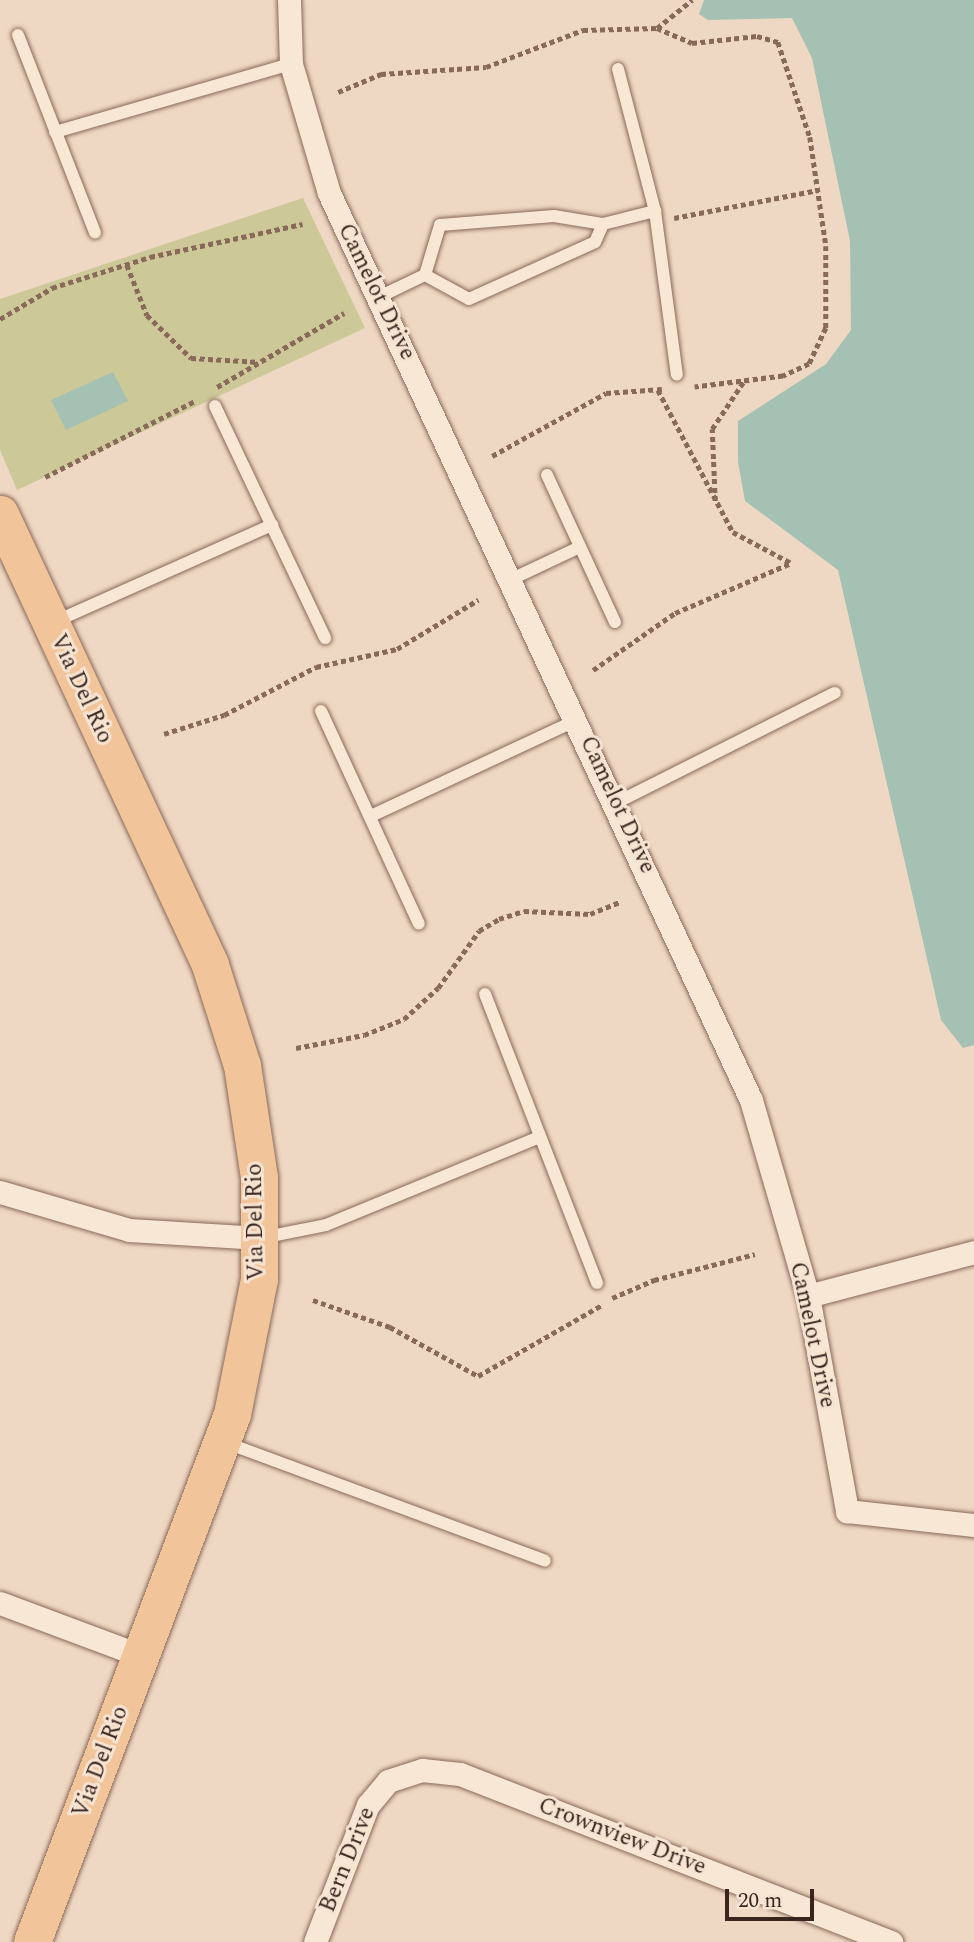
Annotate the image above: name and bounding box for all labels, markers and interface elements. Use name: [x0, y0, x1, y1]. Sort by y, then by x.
street label: Camelot Drive: [331, 219, 421, 365]
street label: Via Del Rio: [44, 630, 118, 748]
street label: Camelot Drive: [573, 732, 661, 878]
street label: Via Del Rio: [241, 1163, 271, 1281]
street label: Camelot Drive: [783, 1260, 841, 1410]
street label: Via Del Rio: [67, 1702, 135, 1822]
street label: Crownview Drive: [534, 1792, 710, 1882]
street label: Bern Drive: [314, 1803, 382, 1917]
scale bar: [729, 1876, 818, 1920]
text: 20 m: [738, 1885, 782, 1917]

